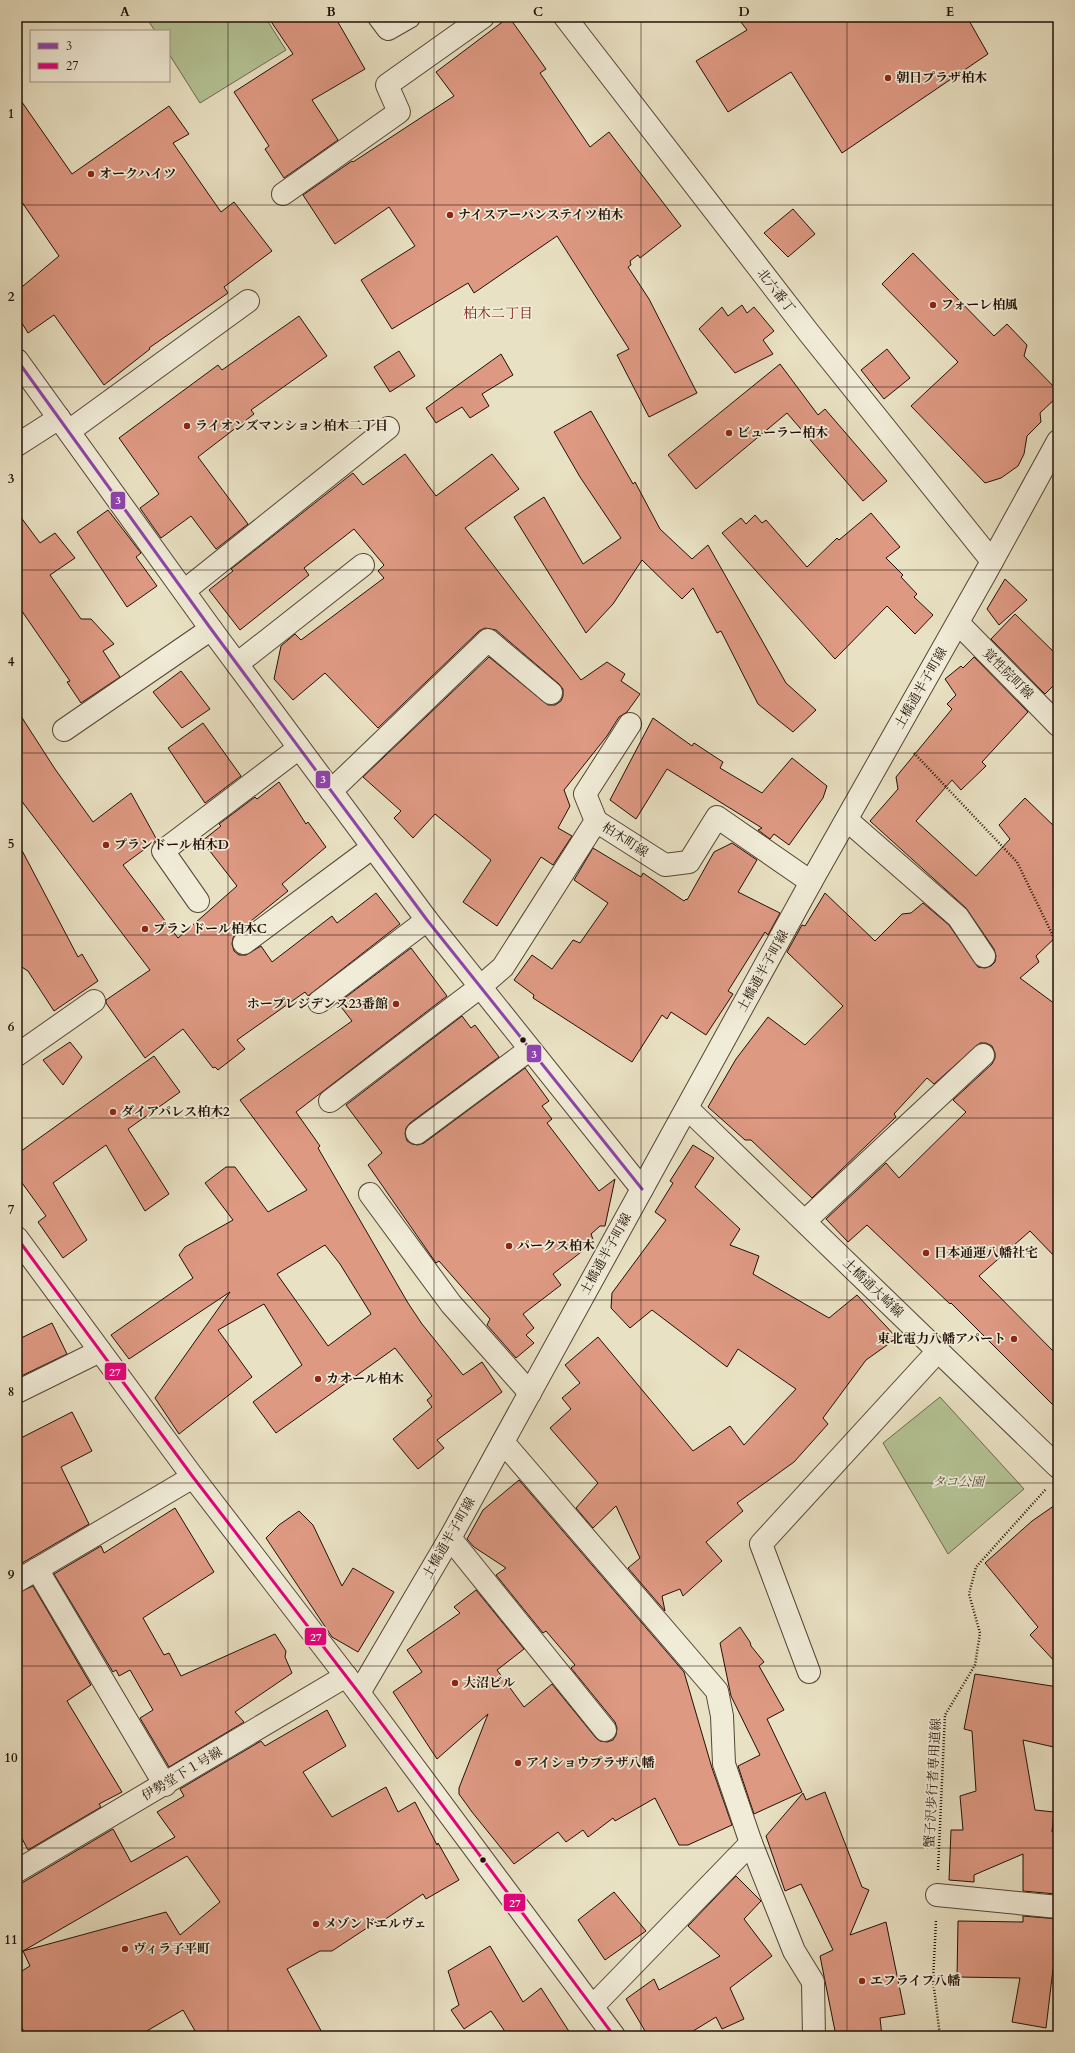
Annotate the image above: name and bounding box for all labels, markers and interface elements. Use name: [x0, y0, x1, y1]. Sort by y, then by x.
text: A: [120, 3, 130, 21]
text: B: [326, 3, 336, 21]
text: C: [533, 3, 543, 21]
text: D: [738, 3, 750, 21]
text: E: [946, 3, 954, 21]
legend: [30, 30, 170, 82]
text: 3: [66, 38, 72, 54]
text: 27: [66, 58, 78, 74]
place label: 朝日プラザ柏木: [896, 69, 987, 87]
marker: 朝日プラザ柏木: [883, 73, 893, 83]
text: 1: [8, 105, 14, 123]
place label: オークハイツ: [99, 165, 176, 183]
marker: オークハイツ: [86, 169, 96, 179]
place label: ナイスアーバンステイツ柏木: [458, 206, 623, 224]
marker: ナイスアーバンステイツ柏木: [445, 210, 455, 220]
street label: 北六番丁: [753, 265, 799, 317]
text: 2: [8, 288, 15, 306]
place label: フォーレ柏風: [941, 296, 1018, 314]
marker: フォーレ柏風: [928, 300, 938, 310]
district label: 柏木二丁目: [463, 304, 533, 323]
place label: ライオンズマンション柏木二丁目: [195, 417, 388, 435]
marker: ライオンズマンション柏木二丁目: [182, 421, 192, 431]
place label: ビューラー柏木: [737, 424, 828, 442]
marker: ビューラー柏木: [724, 428, 734, 438]
text: 3: [8, 470, 15, 488]
line badge: 3: [110, 491, 126, 510]
text: 3: [115, 493, 121, 508]
street label: 土橋通半子町線: [890, 644, 952, 732]
street label: 覚性院町線: [979, 645, 1037, 703]
text: 4: [8, 653, 15, 671]
line badge: 3: [315, 770, 331, 789]
text: 3: [320, 772, 326, 787]
street label: 柏木町線: [598, 818, 652, 862]
text: 5: [8, 835, 14, 853]
place label: プランドール柏木D: [114, 836, 229, 854]
marker: プランドール柏木D: [101, 840, 111, 850]
place label: プランドール柏木C: [153, 920, 267, 938]
marker: プランドール柏木C: [140, 924, 150, 934]
street label: 土橋通半子町線: [733, 927, 793, 1015]
place label: ホープレジデンス23番館: [247, 995, 388, 1013]
marker: ホープレジデンス23番館: [391, 999, 401, 1009]
text: 6: [8, 1018, 15, 1036]
unlabelled marker: [518, 1035, 528, 1045]
line badge: 3: [526, 1044, 542, 1063]
text: 3: [531, 1047, 537, 1062]
place label: ダイアパレス柏木2: [121, 1103, 230, 1121]
marker: ダイアパレス柏木2: [108, 1107, 118, 1117]
text: 7: [8, 1201, 15, 1219]
street label: 土橋通半子町線: [576, 1210, 636, 1298]
place label: パークス柏木: [517, 1237, 595, 1255]
marker: パークス柏木: [504, 1241, 514, 1251]
place label: 日本通運八幡社宅: [934, 1244, 1038, 1262]
marker: 日本通運八幡社宅: [921, 1248, 931, 1258]
street label: 土橋通大崎線: [839, 1254, 907, 1322]
place label: 東北電力八幡アパート: [877, 1330, 1006, 1348]
marker: 東北電力八幡アパート: [1009, 1334, 1019, 1344]
line badge: 27: [104, 1362, 127, 1381]
text: 27: [109, 1365, 121, 1380]
place label: カオール柏木: [326, 1370, 404, 1388]
marker: カオール柏木: [313, 1374, 323, 1384]
text: 8: [8, 1383, 14, 1401]
park label: タコ公園: [932, 1473, 986, 1491]
street label: 土橋通半子町線: [418, 1494, 480, 1582]
text: 9: [8, 1566, 15, 1584]
line badge: 27: [304, 1627, 327, 1646]
text: 27: [310, 1630, 322, 1645]
place label: 大沼ビル: [463, 1674, 515, 1692]
marker: 大沼ビル: [450, 1678, 460, 1688]
street label: 蟹子沢歩行者専用道線: [921, 1718, 945, 1848]
street label: 伊勢堂下１号線: [138, 1743, 226, 1805]
text: 10: [4, 1749, 18, 1767]
place label: アイショウプラザ八幡: [526, 1754, 655, 1772]
marker: アイショウプラザ八幡: [513, 1758, 523, 1768]
unlabelled marker: [478, 1855, 488, 1865]
line badge: 27: [503, 1893, 526, 1912]
text: 27: [509, 1896, 521, 1911]
place label: メゾンドエルヴェ: [324, 1915, 427, 1933]
marker: メゾンドエルヴェ: [311, 1919, 321, 1929]
text: 11: [4, 1931, 18, 1949]
place label: ヴィラ子平町: [133, 1940, 210, 1958]
marker: ヴィラ子平町: [120, 1944, 130, 1954]
place label: エフライフ八幡: [870, 1972, 960, 1990]
marker: エフライフ八幡: [857, 1976, 867, 1986]

